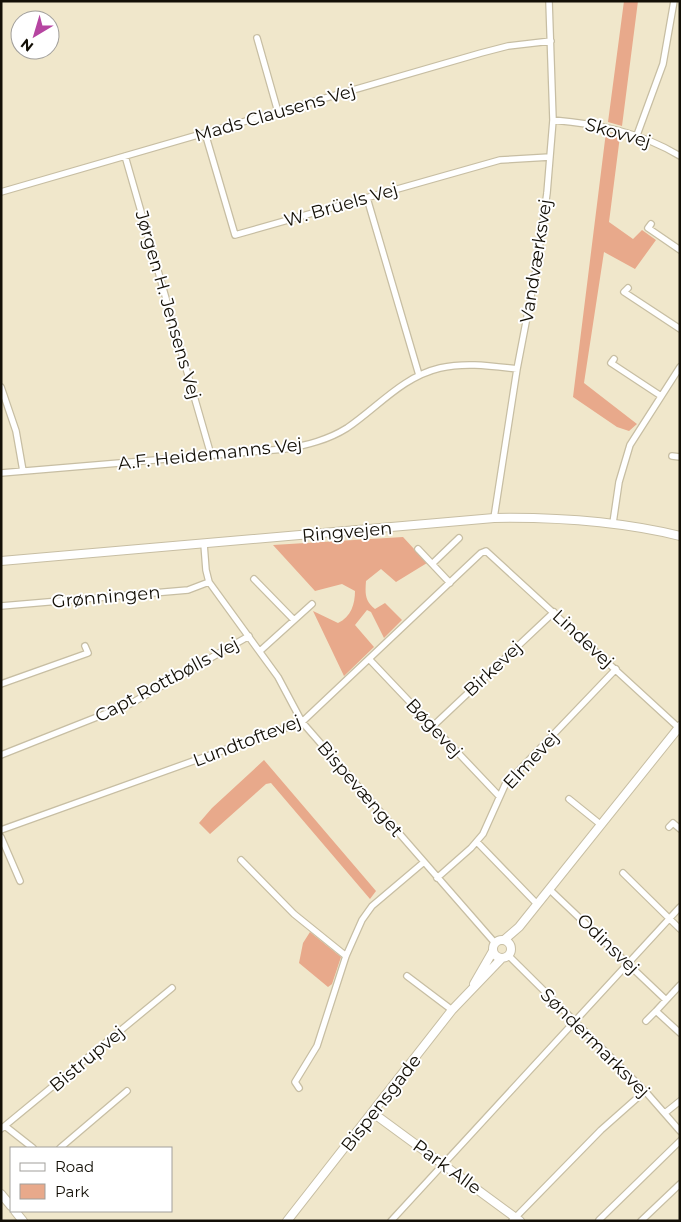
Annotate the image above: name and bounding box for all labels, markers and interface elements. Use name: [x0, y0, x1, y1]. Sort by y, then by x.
north arrow: [10, 10, 60, 60]
text: N: [17, 35, 37, 56]
street label: Mads Clausens Vej: [192, 79, 358, 147]
street label: Skovvej: [583, 113, 653, 153]
street label: W. Brüels Vej: [282, 178, 400, 232]
street label: Vandværksvej: [515, 198, 557, 324]
street label: Jørgen H. Jensens Vej: [130, 207, 205, 402]
street label: A.F. Heidemanns Vej: [117, 433, 303, 475]
street label: Ringvejen: [301, 517, 393, 547]
street label: Grønningen: [51, 581, 161, 613]
street label: Lindevej: [548, 605, 618, 673]
street label: Capt Rottbølls Vej: [91, 633, 243, 727]
street label: Birkevej: [459, 636, 527, 702]
street label: Bøgevej: [401, 694, 467, 762]
street label: Lundtoftevej: [190, 710, 304, 772]
street label: Elmevej: [498, 726, 564, 794]
street label: Bispevænget: [312, 737, 408, 841]
street label: Odinsvej: [572, 909, 644, 979]
street label: Søndermarksvej: [536, 984, 654, 1102]
street label: Bistrupvej: [45, 1021, 129, 1097]
street label: Bispensgade: [336, 1050, 426, 1156]
street label: Park Alle: [408, 1135, 486, 1199]
legend: [10, 1147, 172, 1212]
text: Road: [55, 1157, 94, 1176]
text: Park: [55, 1182, 89, 1201]

